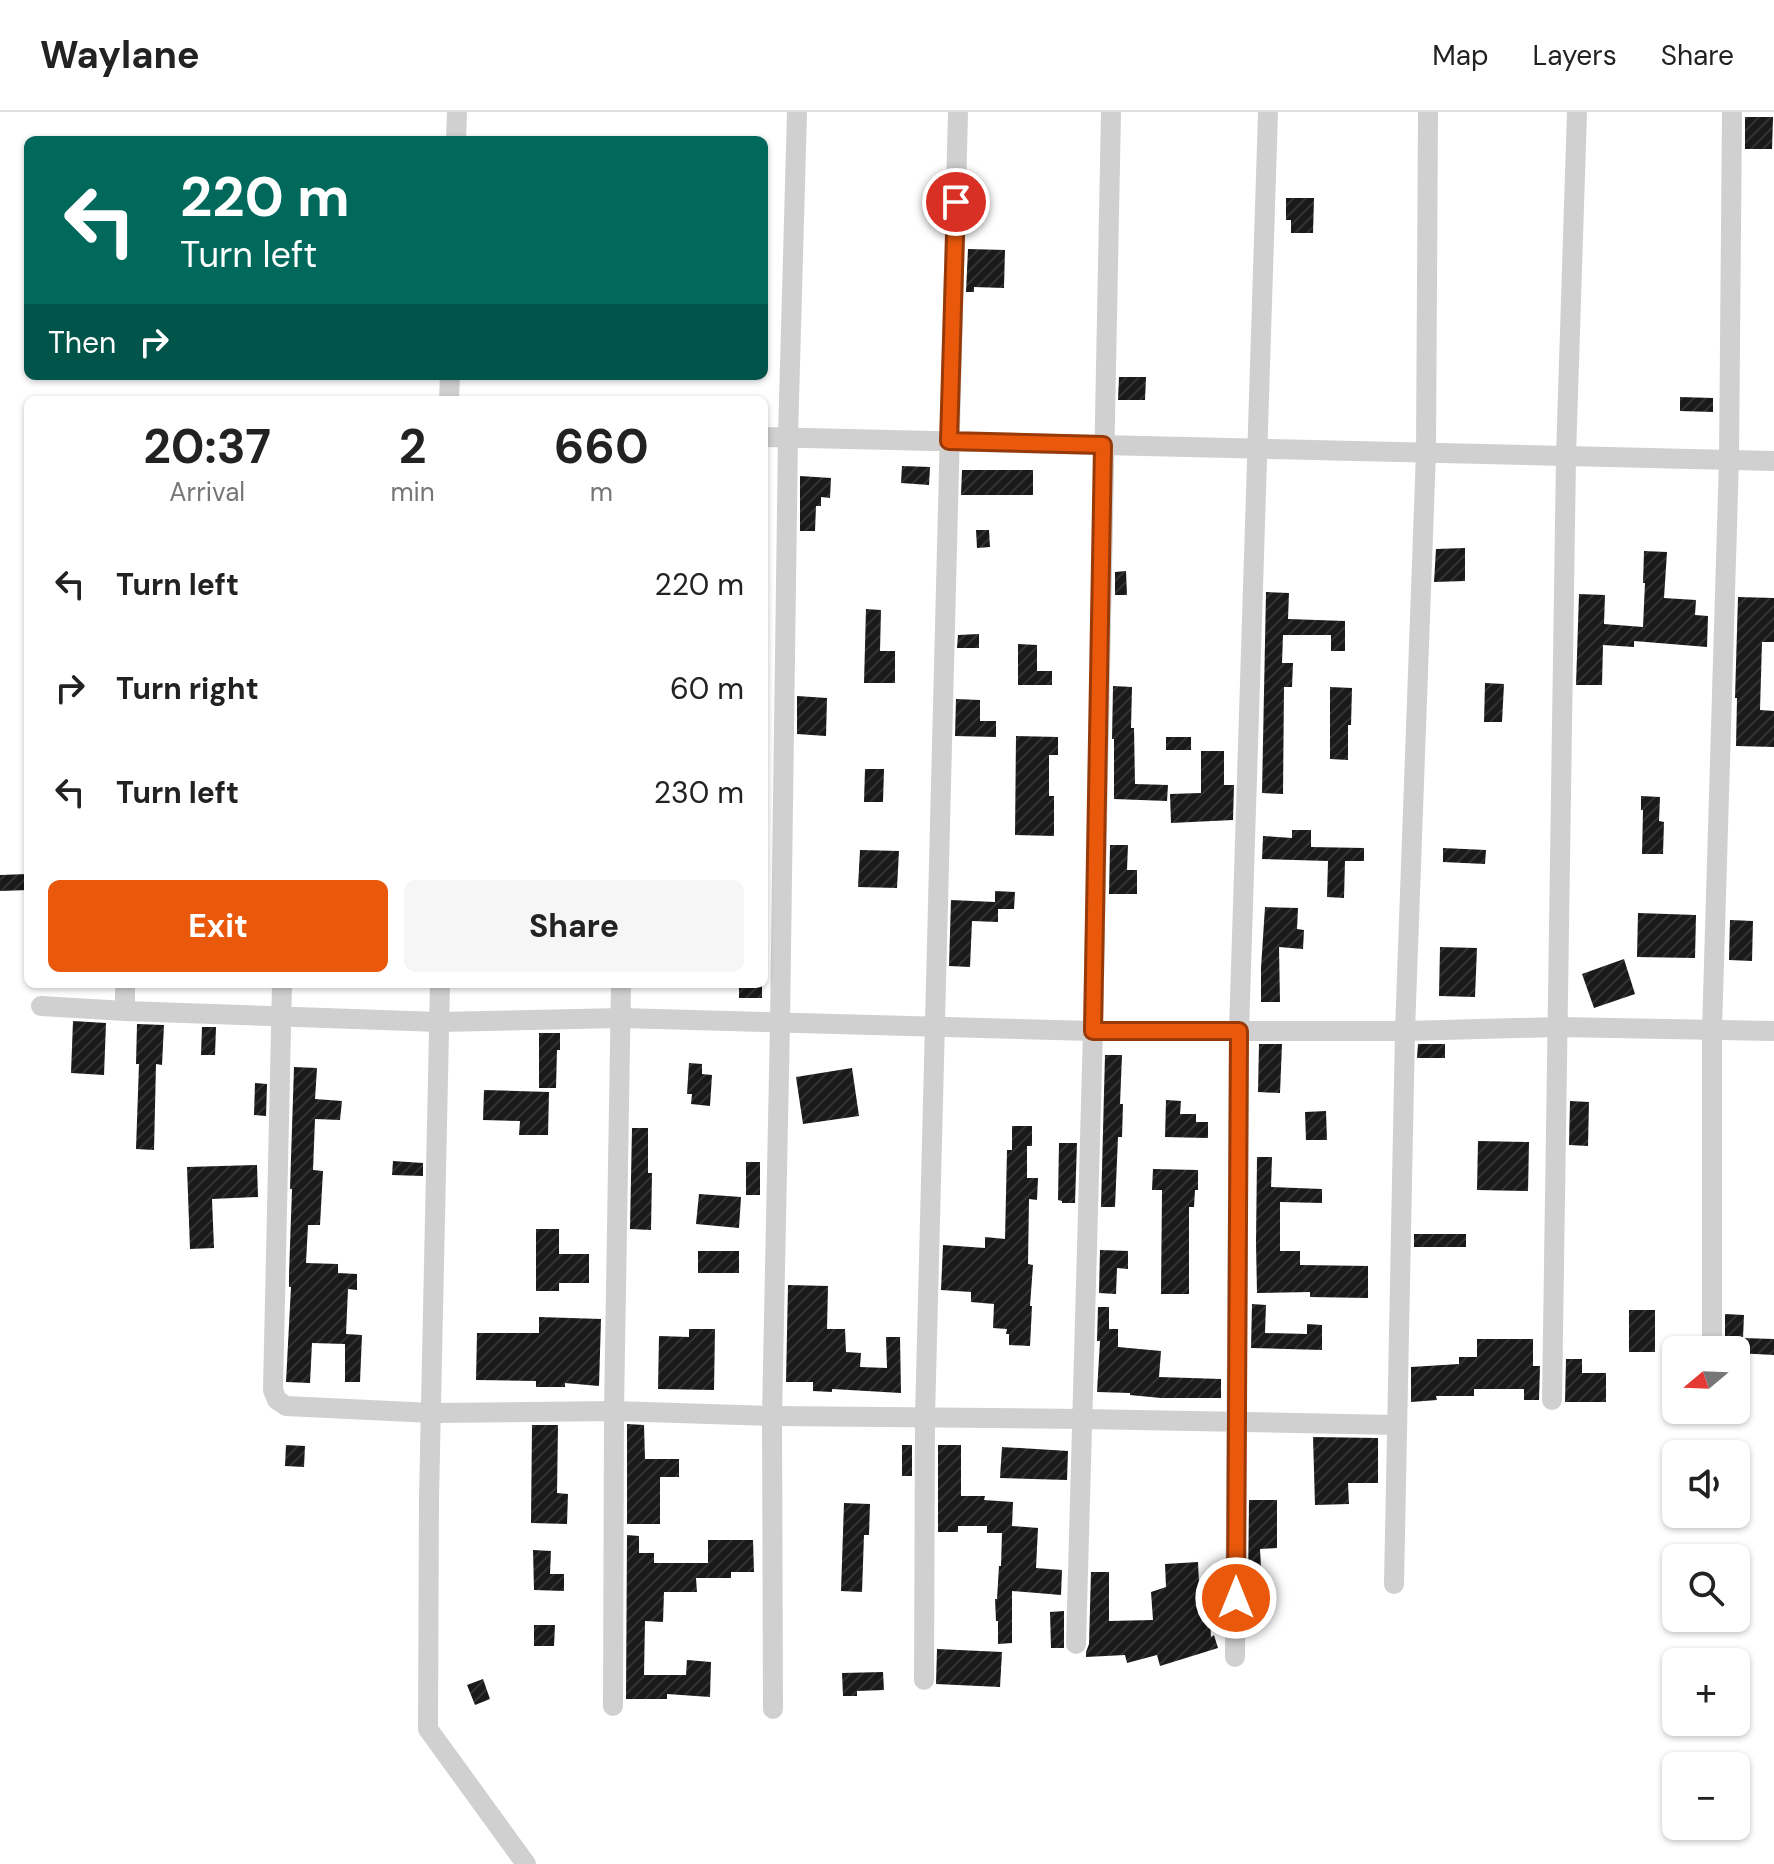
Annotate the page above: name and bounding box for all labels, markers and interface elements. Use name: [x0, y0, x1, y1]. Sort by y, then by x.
text: Waylane: [40, 30, 200, 80]
text: Map: [1432, 37, 1489, 74]
text: Layers: [1533, 37, 1617, 74]
text: Share: [1661, 37, 1734, 74]
text: 220 m: [180, 160, 350, 233]
icon: left: [48, 168, 152, 272]
pin: [922, 168, 990, 236]
icon: arrive: [934, 180, 978, 224]
text: Turn left: [180, 231, 317, 278]
icon: right: [132, 320, 176, 364]
text: Then: [48, 323, 116, 362]
text: 20:37: [143, 415, 271, 478]
text: 2: [399, 415, 426, 478]
text: 660: [554, 415, 649, 478]
text: Arrival: [169, 475, 245, 509]
text: min: [390, 475, 435, 509]
text: m: [590, 475, 613, 509]
icon: left: [48, 562, 92, 606]
text: Turn left: [116, 565, 239, 604]
text: 220 m: [655, 565, 744, 604]
icon: right: [48, 666, 92, 710]
text: Turn right: [116, 669, 259, 708]
text: 60 m: [670, 669, 744, 708]
icon: left: [48, 770, 92, 814]
text: Turn left: [116, 773, 239, 812]
text: 230 m: [654, 773, 744, 812]
button: Exit: [48, 880, 388, 972]
button: Share: [404, 880, 744, 972]
north arrow: [1662, 1336, 1750, 1424]
map controls: [1662, 1336, 1750, 1840]
button: sound: [1662, 1440, 1750, 1528]
button: search: [1662, 1544, 1750, 1632]
position arrow: [1194, 1556, 1278, 1640]
button: +: [1662, 1648, 1750, 1736]
button: −: [1662, 1752, 1750, 1840]

